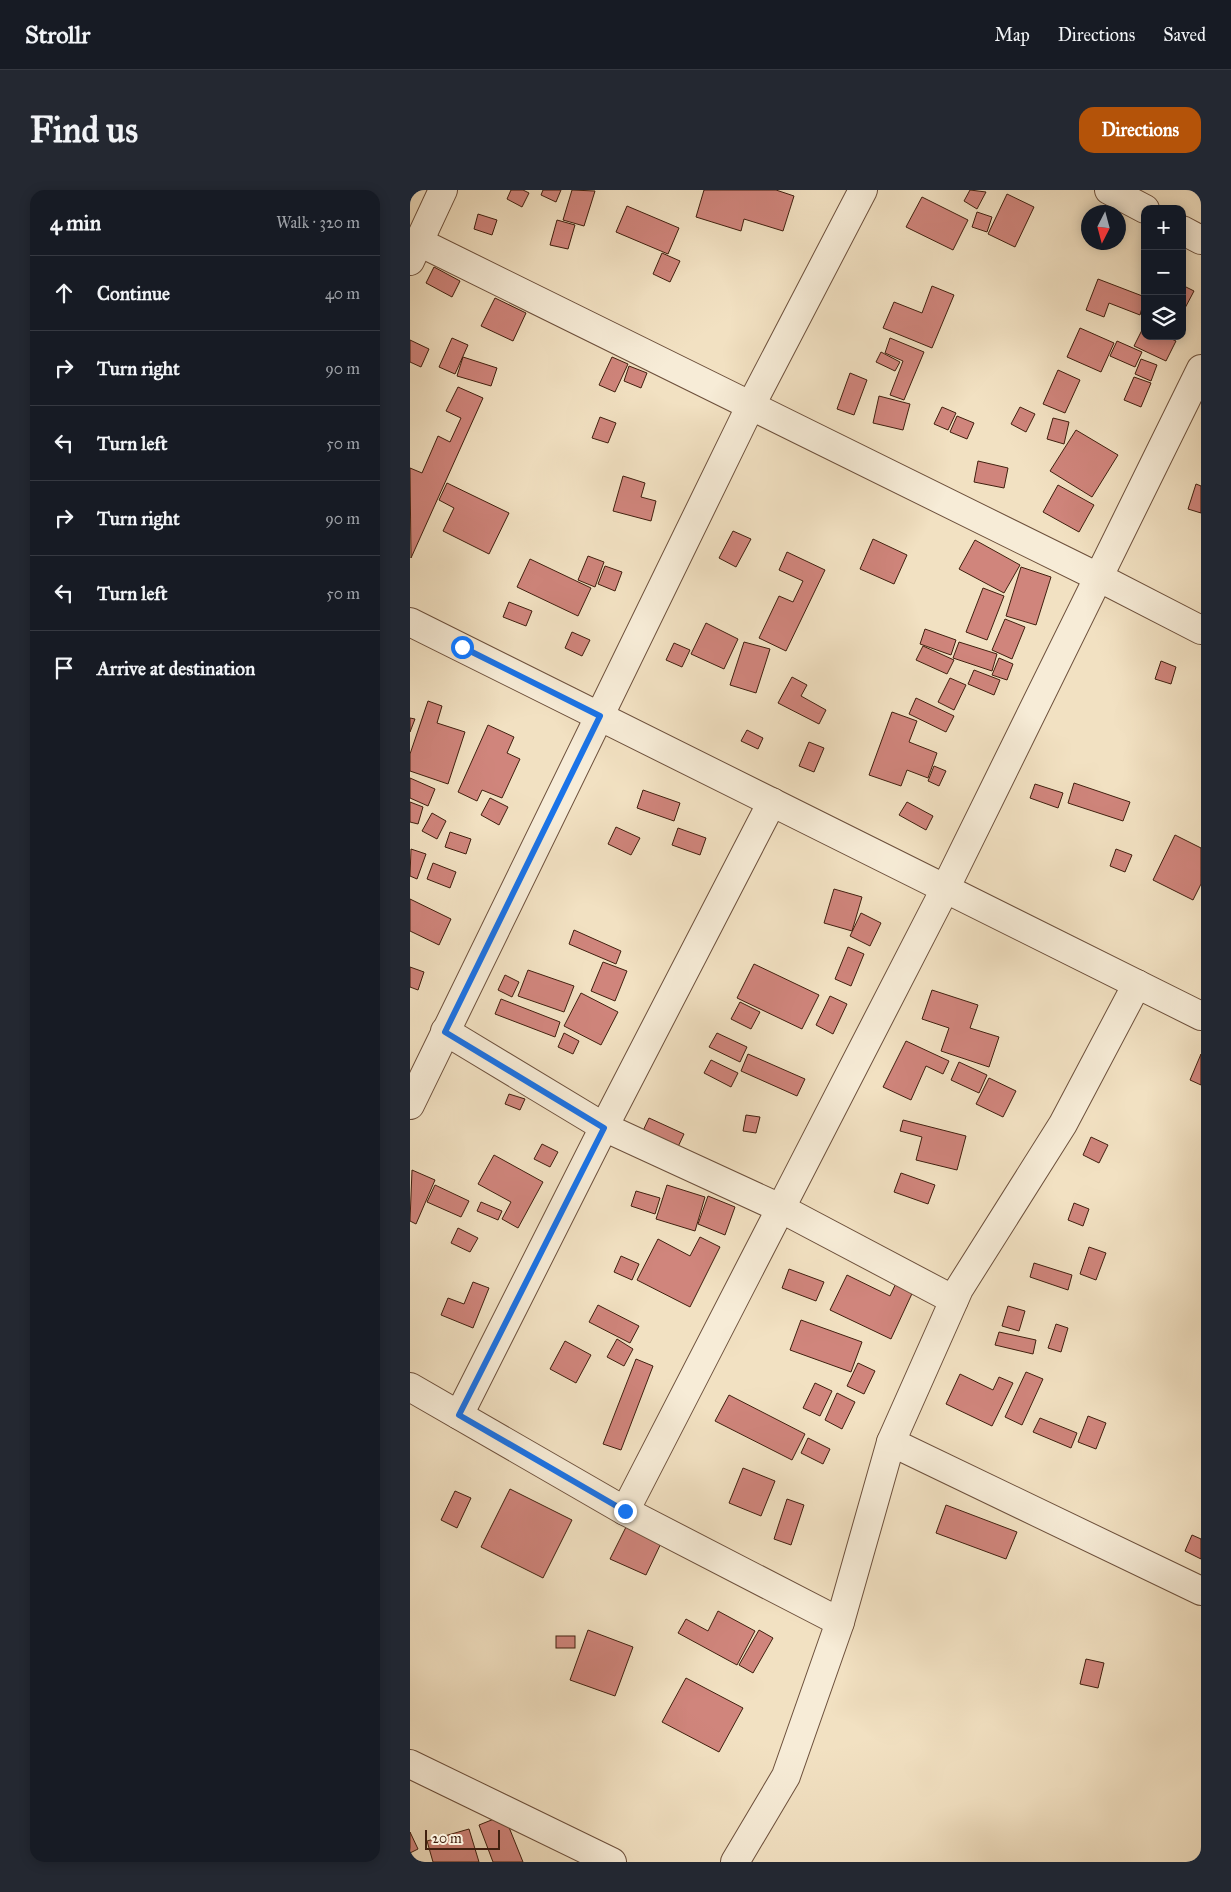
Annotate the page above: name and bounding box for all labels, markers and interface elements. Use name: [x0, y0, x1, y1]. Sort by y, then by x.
text: Strollr: [25, 20, 90, 50]
text: Map: [994, 24, 1030, 46]
text: Directions: [1058, 24, 1135, 46]
text: Saved: [1163, 24, 1206, 46]
button: Directions: [1079, 107, 1201, 153]
text: Find us: [30, 109, 138, 152]
north arrow: [1081, 205, 1126, 250]
map controls: [1141, 205, 1186, 340]
button: +: [1141, 205, 1186, 250]
text: 4 min: [50, 210, 101, 236]
text: Walk · 320 m: [276, 213, 360, 232]
button: −: [1141, 250, 1186, 295]
icon: ahead: [50, 279, 78, 307]
text: Continue: [97, 282, 170, 305]
text: 40 m: [325, 284, 360, 303]
button: layers: [1141, 295, 1186, 340]
icon: right: [50, 354, 78, 382]
text: Turn right: [97, 357, 180, 380]
text: 90 m: [325, 359, 360, 378]
icon: left: [50, 429, 78, 457]
text: Turn left: [97, 432, 167, 455]
text: 50 m: [326, 434, 360, 453]
icon: right: [50, 504, 78, 532]
text: Turn right: [97, 507, 180, 530]
text: 90 m: [325, 509, 360, 528]
icon: left: [50, 579, 78, 607]
text: Turn left: [97, 582, 167, 605]
text: 50 m: [326, 584, 360, 603]
route start: [451, 636, 474, 659]
icon: arrive: [50, 654, 78, 682]
text: Arrive at destination: [97, 657, 255, 680]
route end: [614, 1500, 637, 1523]
scale bar: [425, 1827, 500, 1850]
text: 20 m: [432, 1830, 462, 1847]

